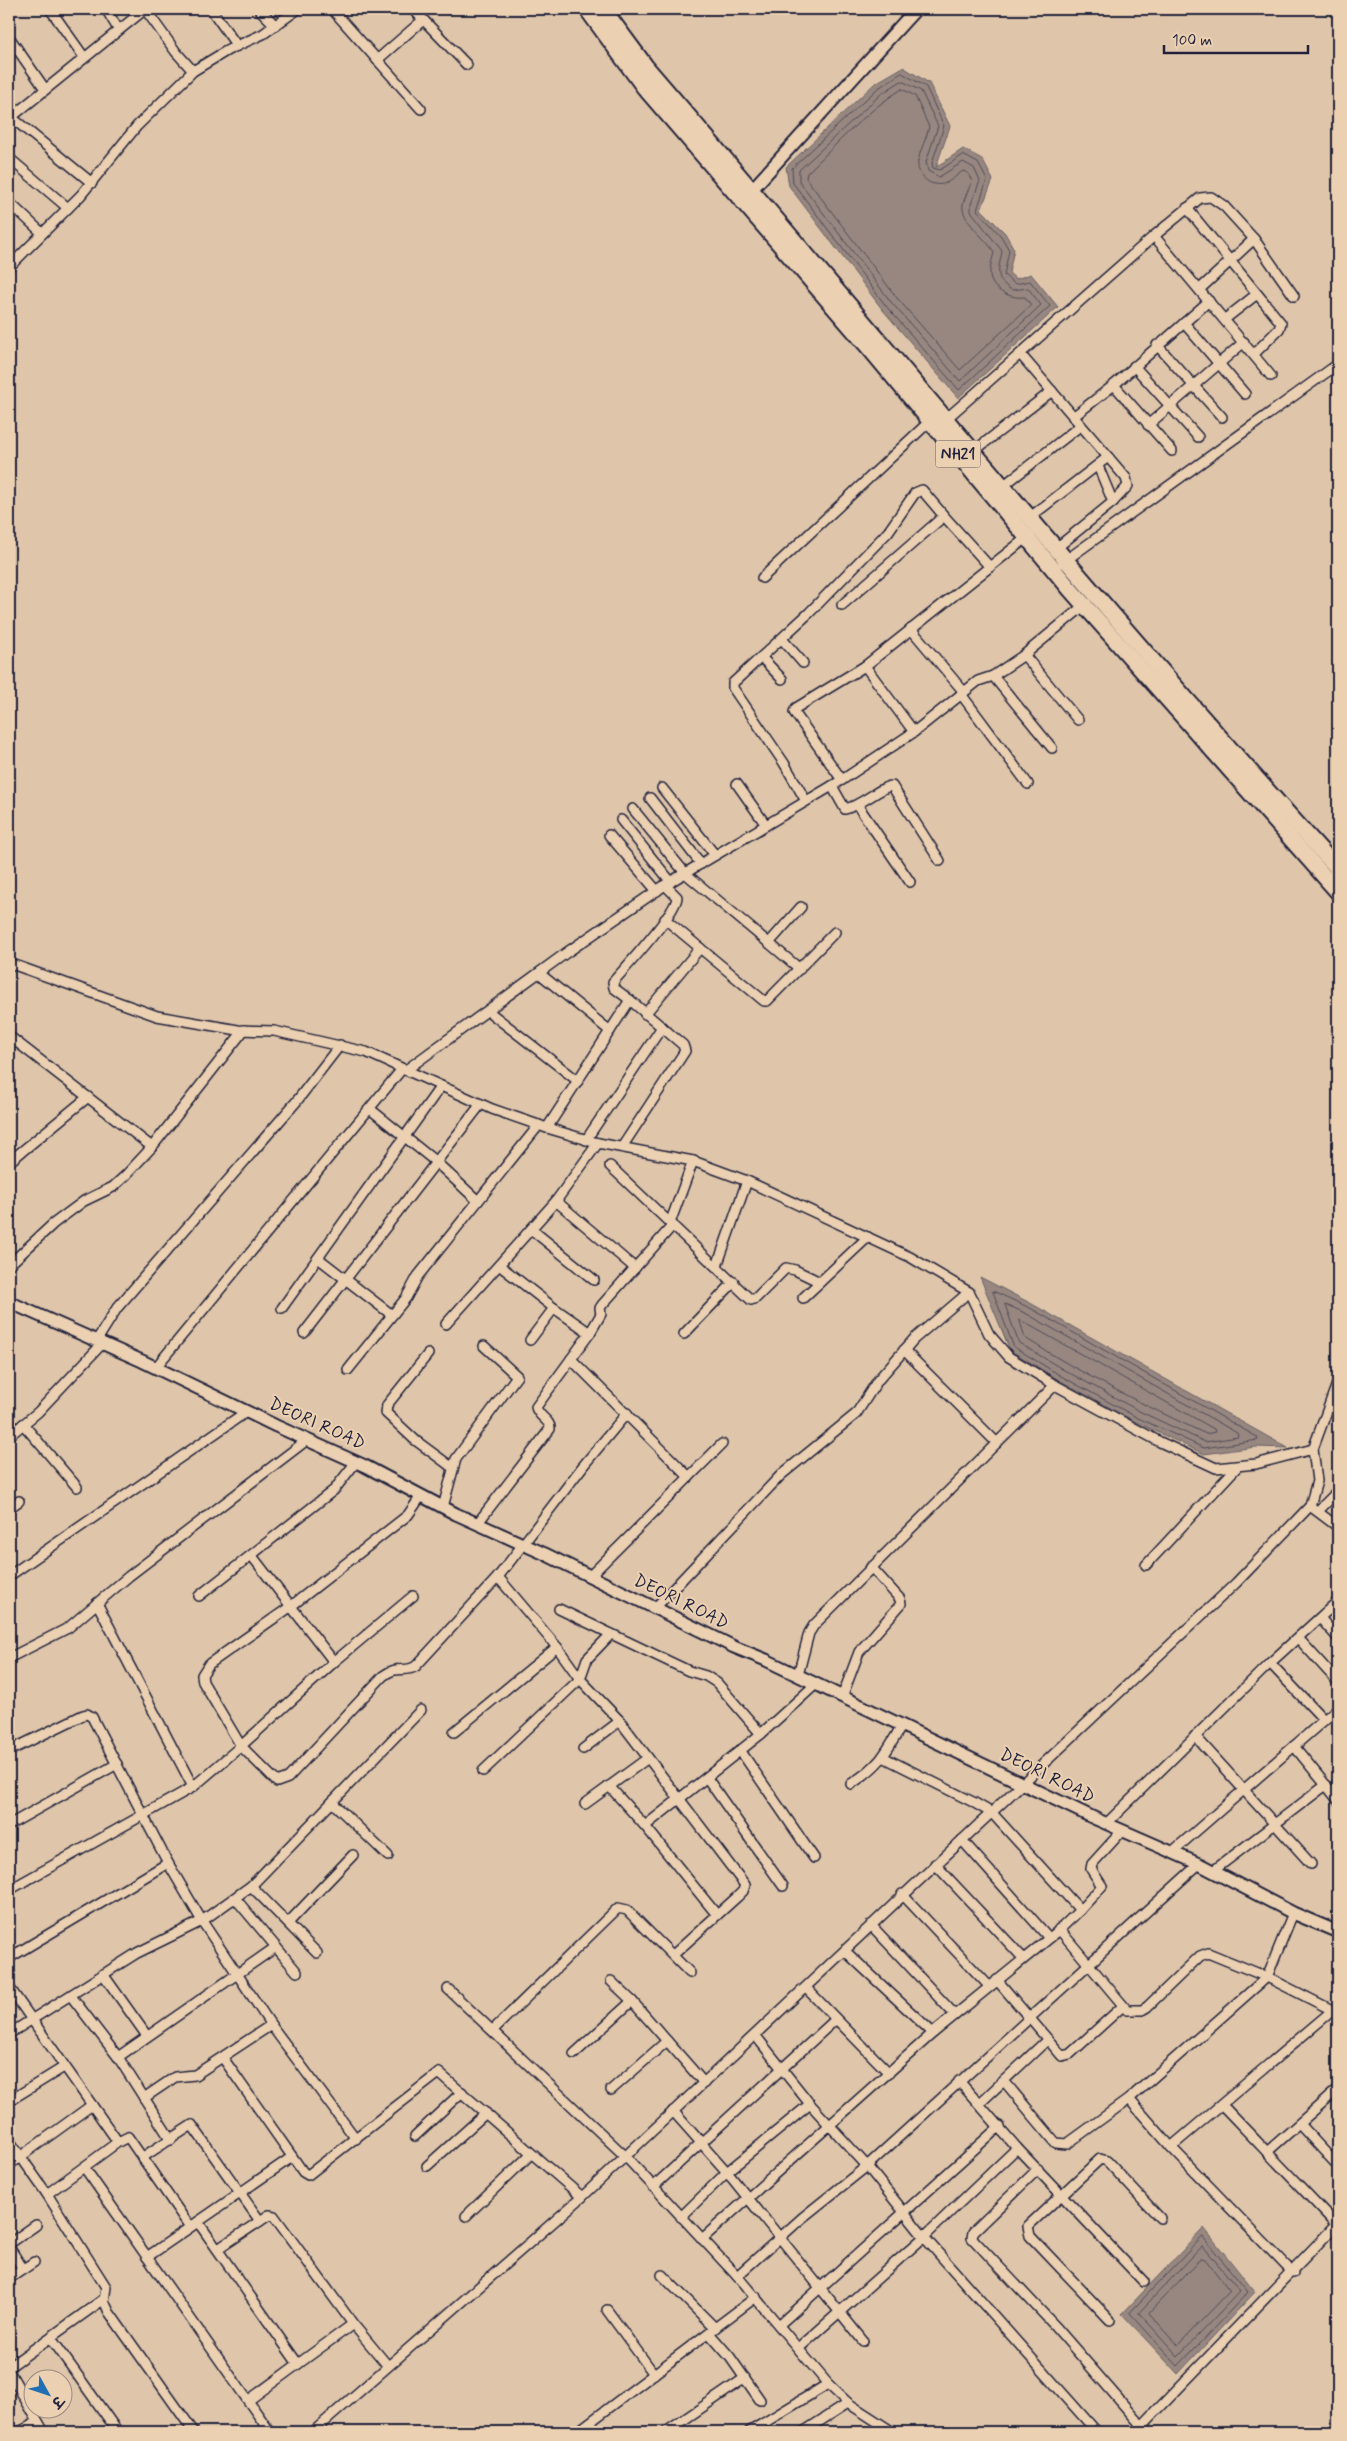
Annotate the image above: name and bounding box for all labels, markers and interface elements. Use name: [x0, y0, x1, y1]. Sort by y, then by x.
scale bar: [1164, 22, 1308, 54]
text: 100 m: [1172, 31, 1212, 51]
road number: NH21: [936, 440, 980, 468]
street label: DEORI ROAD: [265, 1392, 369, 1456]
street label: DEORI ROAD: [629, 1569, 733, 1635]
street label: DEORI ROAD: [995, 1743, 1099, 1809]
north arrow: [22, 2368, 72, 2418]
text: उ: [46, 2391, 68, 2412]

